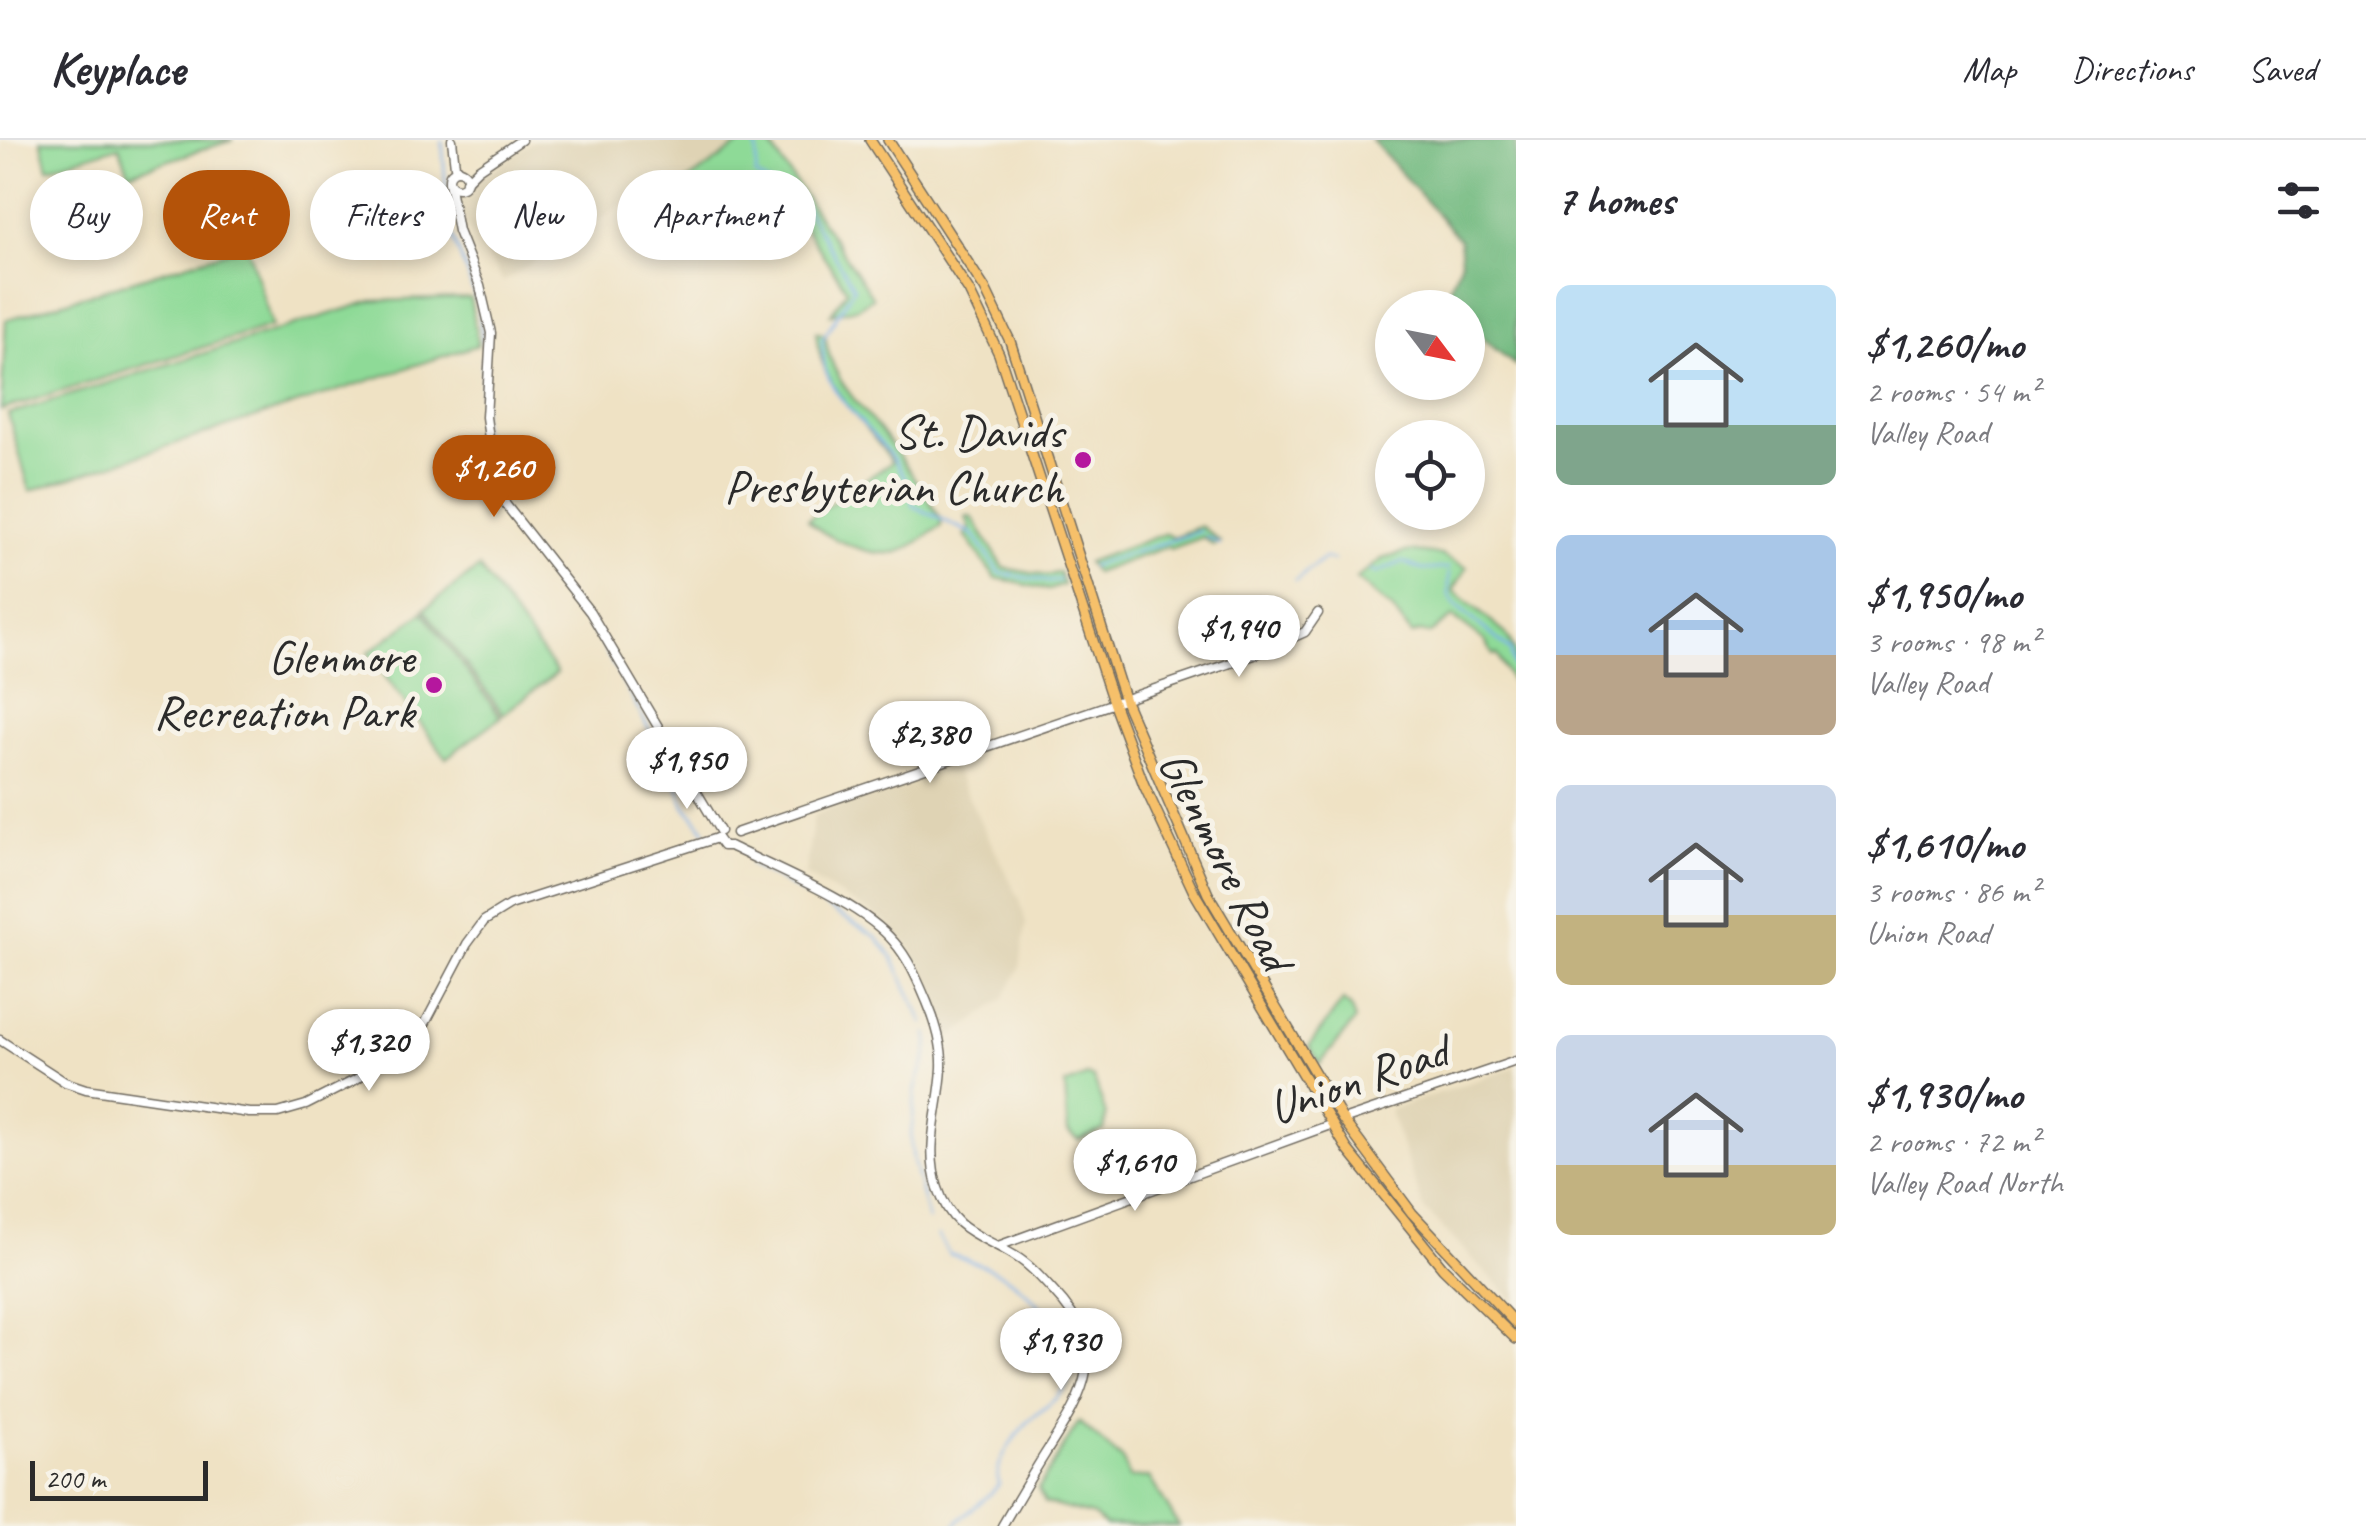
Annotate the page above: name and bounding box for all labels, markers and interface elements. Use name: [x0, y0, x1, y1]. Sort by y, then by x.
text: Keyplace: [50, 39, 185, 99]
text: Map: [1963, 47, 2016, 92]
text: Directions: [2071, 47, 2193, 92]
text: Saved: [2248, 47, 2316, 92]
chip: Buy: [30, 170, 143, 260]
chip: Rent: [163, 170, 290, 260]
chip: Filters: [310, 170, 456, 260]
chip: New: [476, 170, 597, 260]
chip: Apartment: [617, 170, 816, 260]
icon: filters: [2271, 173, 2326, 228]
text: 7 homes: [1556, 174, 1674, 227]
north arrow: [1375, 290, 1485, 400]
map controls: [1375, 290, 1485, 530]
text: $1,260/mo: [1866, 318, 2024, 371]
icon: home: [1636, 325, 1756, 445]
text: 2 rooms · 54 m²: [1866, 371, 2039, 412]
place label: St. Davids Presbyterian Church: [724, 402, 1067, 517]
text: Valley Road: [1866, 412, 1989, 453]
button: locate: [1375, 420, 1485, 530]
pin: $1,260: [413, 435, 575, 520]
text: $1,260: [454, 447, 534, 488]
marker: St. Davids Presbyterian Church: [1072, 449, 1094, 471]
text: $1,950/mo: [1866, 568, 2021, 621]
icon: home: [1636, 575, 1756, 695]
pin: $1,940: [1158, 595, 1320, 680]
text: $1,940: [1200, 607, 1278, 648]
text: 3 rooms · 98 m²: [1866, 621, 2039, 662]
place label: Glenmore Recreation Park: [154, 627, 417, 742]
text: Valley Road: [1866, 662, 1989, 703]
marker: Glenmore Recreation Park: [423, 674, 445, 696]
pin: $2,380: [849, 701, 1011, 786]
text: $2,380: [891, 713, 969, 754]
pin: $1,950: [606, 727, 768, 812]
text: $1,950: [648, 739, 726, 780]
street label: Glenmore Road: [1145, 740, 1310, 986]
text: $1,610/mo: [1866, 818, 2024, 871]
icon: home: [1636, 825, 1756, 945]
text: 3 rooms · 86 m²: [1866, 871, 2039, 912]
text: Union Road: [1866, 912, 1990, 953]
pin: $1,320: [288, 1009, 450, 1094]
street label: Union Road: [1260, 1018, 1461, 1138]
text: $1,320: [330, 1021, 408, 1062]
text: $1,930/mo: [1866, 1068, 2022, 1121]
icon: home: [1636, 1075, 1756, 1195]
text: 2 rooms · 72 m²: [1866, 1121, 2039, 1162]
pin: $1,610: [1054, 1129, 1216, 1214]
text: $1,610: [1095, 1141, 1175, 1182]
text: Valley Road North: [1866, 1162, 2063, 1203]
pin: $1,930: [980, 1308, 1142, 1393]
text: $1,930: [1022, 1320, 1100, 1361]
scale bar: [30, 1456, 208, 1500]
text: 200 m: [45, 1461, 105, 1496]

